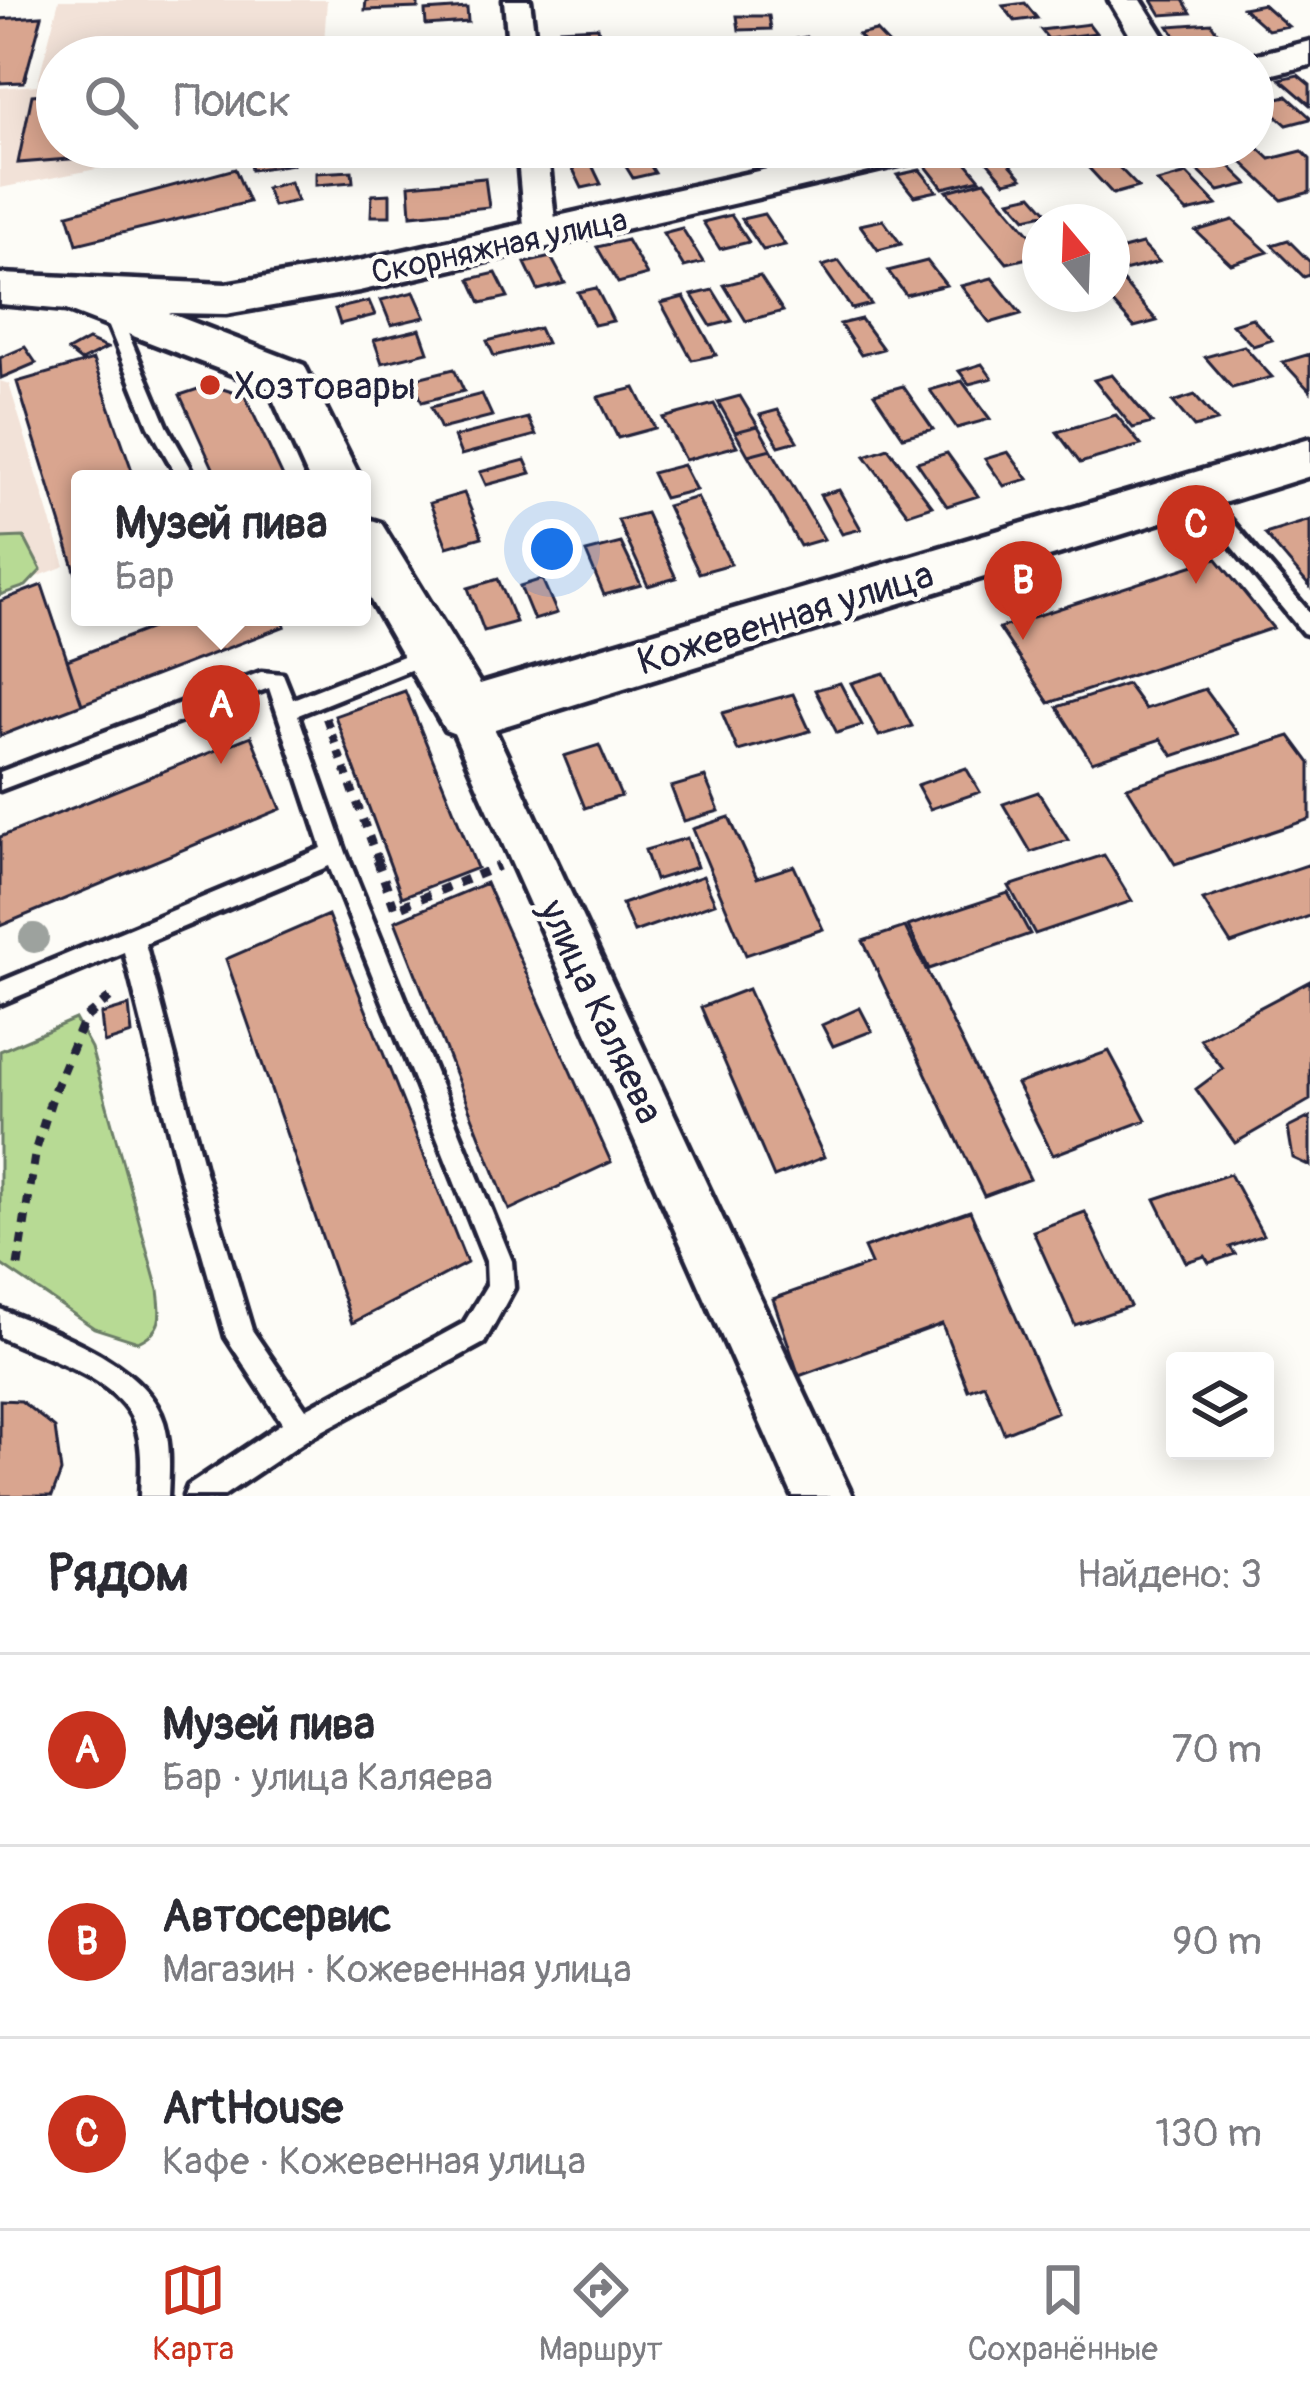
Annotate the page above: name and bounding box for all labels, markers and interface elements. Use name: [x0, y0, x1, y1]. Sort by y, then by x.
search box: [36, 36, 1274, 168]
icon: search: [78, 69, 144, 135]
text: Поиск: [174, 74, 291, 130]
street label: Скорняжная улица: [368, 199, 631, 294]
north arrow: [1022, 204, 1130, 312]
place label: Хозтовары: [234, 362, 416, 411]
marker: Хозтовары: [197, 372, 223, 398]
popup: [71, 470, 371, 626]
pin: C: [1157, 485, 1235, 584]
text: Музей пива: [115, 496, 327, 552]
your location: [522, 519, 582, 579]
pin: B: [984, 541, 1062, 640]
street label: Кожевенная улица: [632, 550, 939, 687]
text: Бар: [115, 552, 175, 601]
pin: A: [182, 665, 260, 764]
street label: улица Каляева: [527, 891, 674, 1131]
map controls: [1166, 1352, 1274, 1460]
button: layers: [1166, 1352, 1274, 1460]
text: Рядом: [48, 1542, 189, 1606]
text: Найдено: 3: [1077, 1550, 1262, 1599]
text: Музей пива: [162, 1697, 375, 1753]
text: A: [74, 1725, 100, 1774]
text: 70 m: [1172, 1725, 1262, 1774]
text: Бар · улица Каляева: [162, 1753, 493, 1802]
text: Автосервис: [162, 1889, 391, 1945]
text: B: [76, 1917, 98, 1966]
text: 90 m: [1172, 1917, 1262, 1966]
text: Магазин · Кожевенная улица: [162, 1945, 632, 1994]
text: ArtHouse: [162, 2081, 343, 2137]
text: C: [75, 2109, 99, 2158]
text: 130 m: [1155, 2109, 1262, 2158]
text: Кафе · Кожевенная улица: [162, 2137, 586, 2186]
tab: Карта: [152, 2257, 234, 2370]
tab: Маршрут: [539, 2257, 663, 2370]
tab: Сохранённые: [967, 2257, 1158, 2370]

